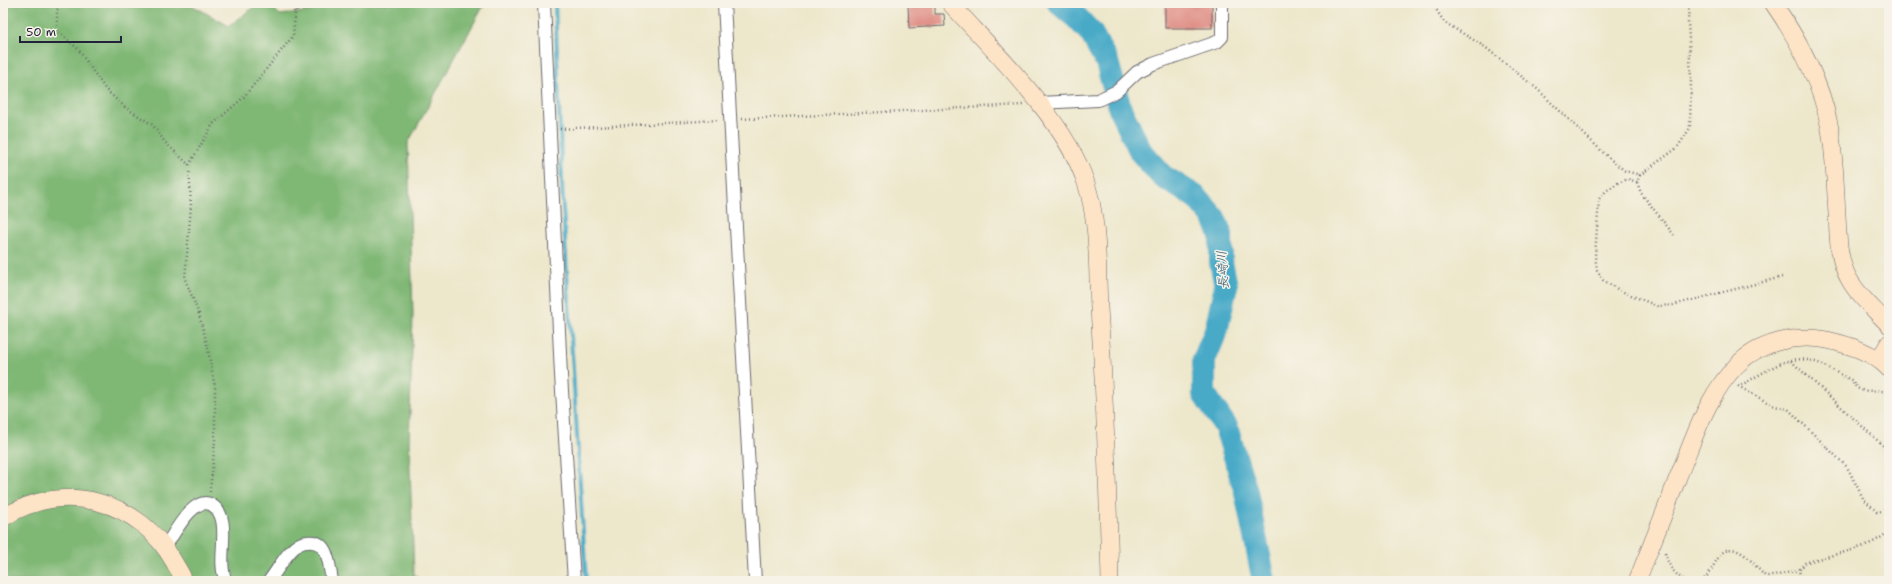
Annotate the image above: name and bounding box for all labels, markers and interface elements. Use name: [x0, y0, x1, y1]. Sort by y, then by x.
scale bar: [20, 18, 121, 44]
text: 50 m: [26, 24, 56, 40]
water label: 長崎川: [1213, 250, 1232, 290]

